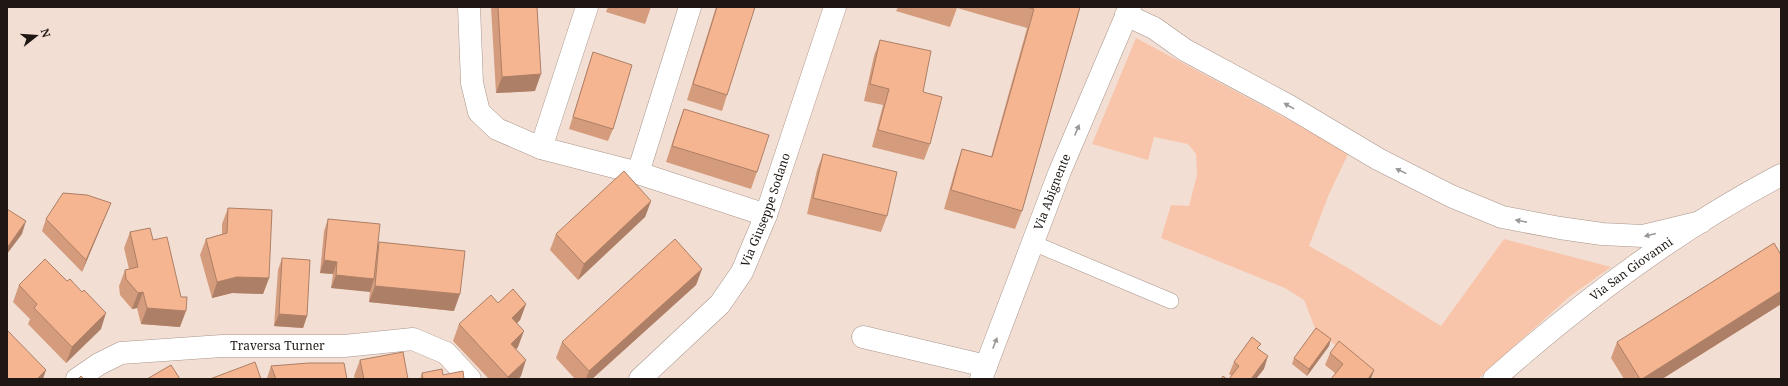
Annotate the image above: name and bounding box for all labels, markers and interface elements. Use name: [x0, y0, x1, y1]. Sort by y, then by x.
north arrow: [16, 16, 56, 56]
text: N: [38, 27, 55, 40]
one-way arrow: [1283, 103, 1295, 109]
one-way arrow: [1075, 124, 1081, 136]
street label: Via Giuseppe Sodano: [736, 151, 794, 269]
street label: Via Abignente: [1029, 151, 1074, 233]
one-way arrow: [1396, 168, 1407, 174]
one-way arrow: [1515, 217, 1527, 223]
one-way arrow: [1643, 232, 1656, 238]
street label: Via San Giovanni: [1586, 233, 1676, 304]
one-way arrow: [992, 336, 998, 348]
street label: Traversa Turner: [230, 337, 325, 354]

